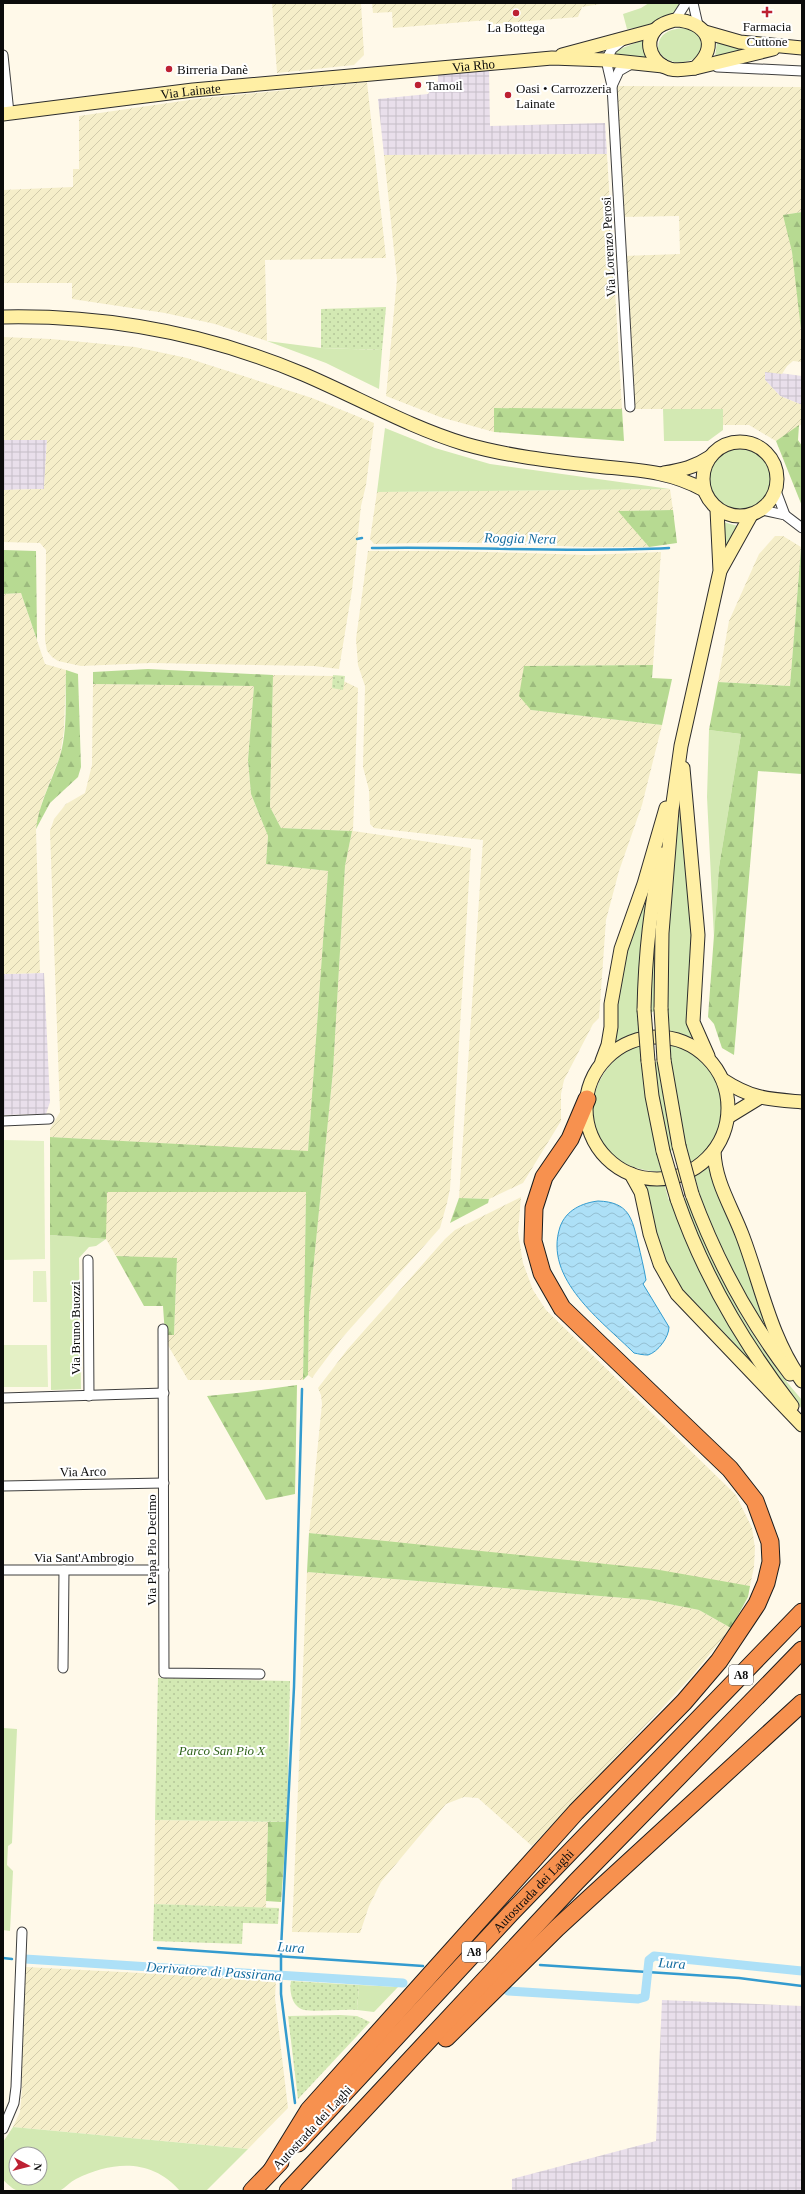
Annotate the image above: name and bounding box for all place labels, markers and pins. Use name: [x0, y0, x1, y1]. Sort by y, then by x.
marker: Farmacia Cuttone: [762, 7, 772, 17]
marker: La Bottega: [511, 8, 521, 18]
place label: Farmacia Cuttone: [743, 19, 791, 49]
place label: La Bottega: [487, 20, 545, 35]
place label: Birreria Danè: [177, 62, 248, 77]
marker: Birreria Danè: [164, 64, 174, 74]
place label: Tamoil: [426, 78, 463, 93]
marker: Tamoil: [413, 80, 423, 90]
place label: Oasi • Carrozzeria Lainate: [516, 81, 612, 111]
marker: Oasi • Carrozzeria Lainate: [503, 90, 513, 100]

